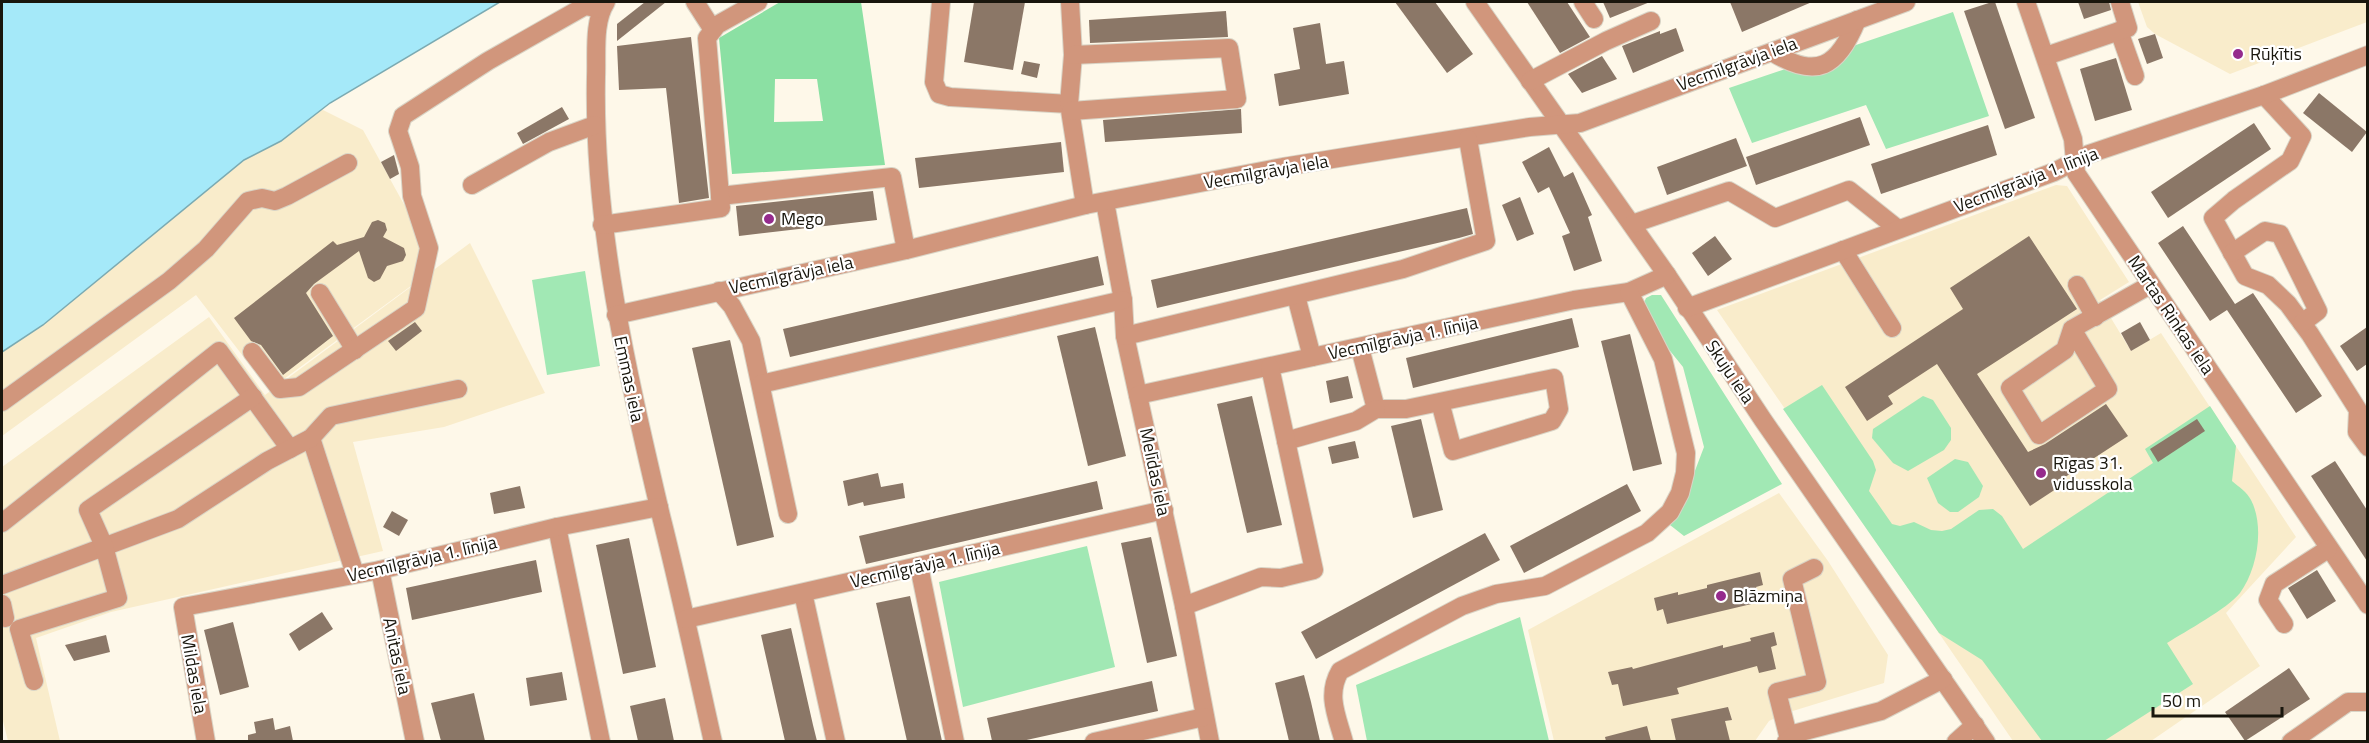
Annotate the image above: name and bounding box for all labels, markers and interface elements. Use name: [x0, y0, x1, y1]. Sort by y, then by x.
street label: Vecmīlgrāvja iela: [1673, 29, 1801, 98]
place label: Rūķītis: [2250, 40, 2302, 67]
marker: Rūķītis: [2231, 47, 2245, 61]
street label: Vecmīlgrāvja 1. līnija: [1950, 140, 2102, 219]
street label: Vecmīlgrāvja iela: [1201, 147, 1330, 196]
place label: Mego: [781, 205, 824, 232]
marker: Mego: [762, 212, 776, 226]
street label: Vecmīlgrāvja iela: [726, 248, 855, 301]
street label: Martas Rinkas iela: [2121, 250, 2221, 380]
street label: Vecmīlgrāvja 1. līnija: [1325, 308, 1480, 367]
street label: Emmas iela: [607, 333, 652, 425]
street label: Skuju iela: [1699, 334, 1762, 409]
street label: Melīdas iela: [1133, 425, 1178, 518]
place label: Rīgas 31. vidusskola: [2053, 449, 2133, 497]
marker: Rīgas 31. vidusskola: [2034, 466, 2048, 480]
street label: Vecmīlgrāvja 1. līnija: [345, 528, 499, 589]
street label: Vecmīlgrāvja 1. līnija: [848, 534, 1002, 595]
place label: Blāzmiņa: [1733, 582, 1803, 609]
marker: Blāzmiņa: [1714, 589, 1728, 603]
street label: Anitas iela: [376, 615, 419, 697]
street label: Mildas iela: [174, 632, 215, 716]
scale bar: [2153, 680, 2282, 718]
text: 50 m: [2162, 687, 2201, 714]

